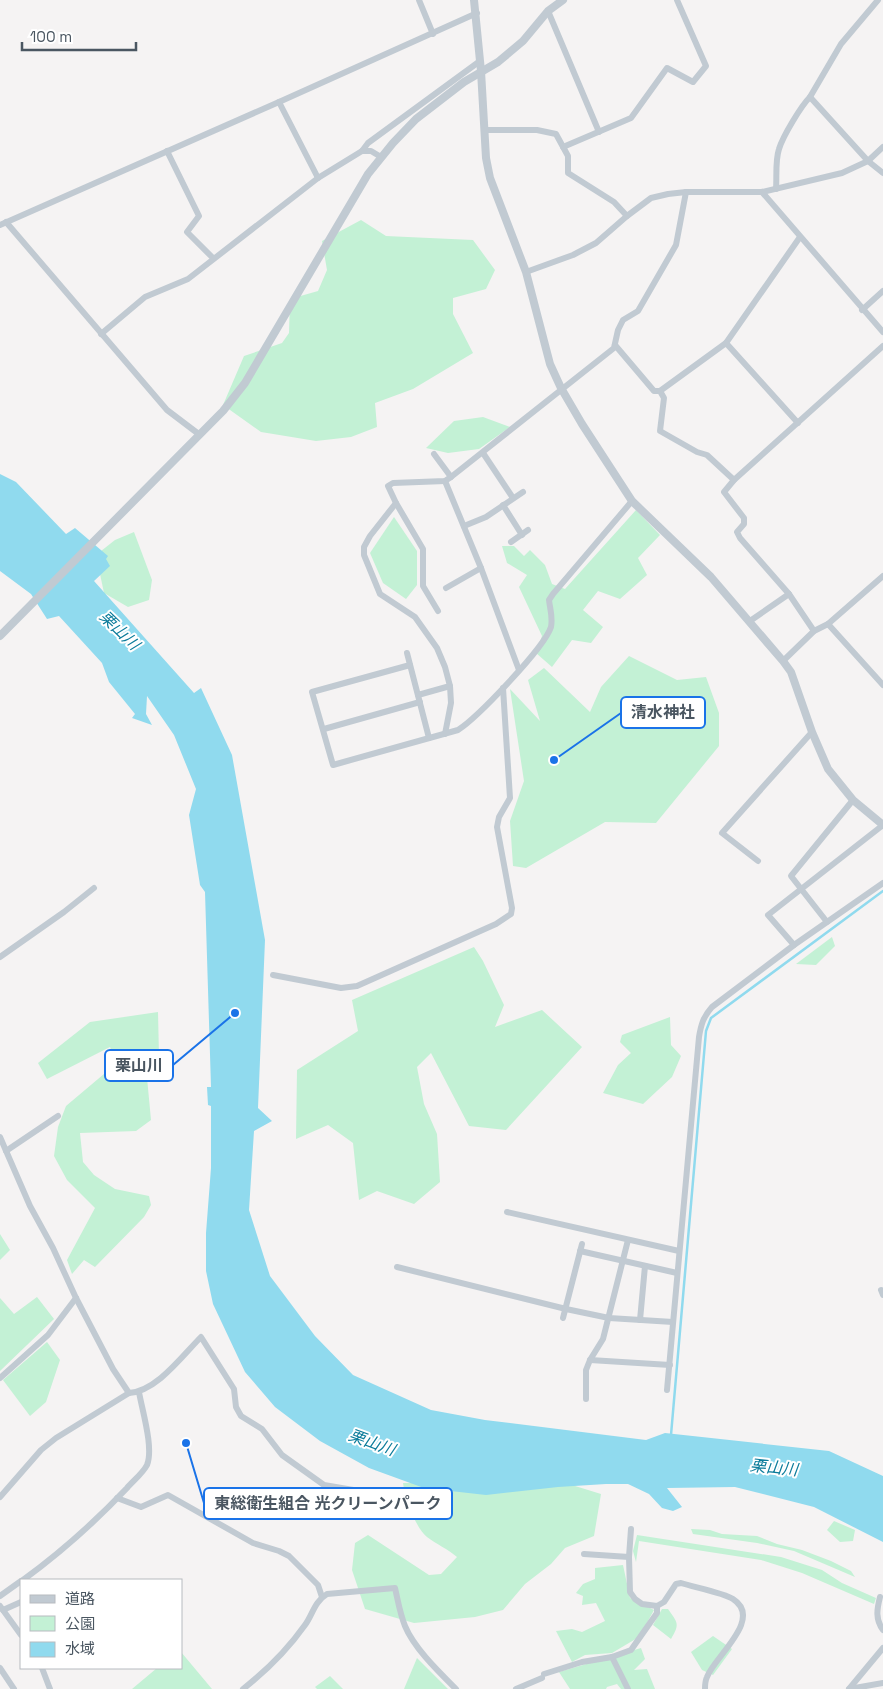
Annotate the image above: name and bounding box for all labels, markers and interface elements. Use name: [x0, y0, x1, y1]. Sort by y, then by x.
scale bar: [22, 20, 136, 52]
text: 100 m: [30, 27, 72, 46]
water label: 栗山川: [95, 606, 146, 656]
callout: 清水神社: [621, 697, 705, 728]
text: 清水神社: [631, 702, 695, 723]
callout: 栗山川: [105, 1050, 173, 1081]
text: 栗山川: [115, 1055, 163, 1076]
water label: 栗山川: [346, 1424, 400, 1461]
water label: 栗山川: [749, 1455, 801, 1481]
callout: 東総衛生組合 光クリーンパーク: [204, 1488, 452, 1519]
text: 東総衛生組合 光クリーンパーク: [214, 1493, 442, 1514]
legend: [20, 1579, 182, 1669]
text: 道路: [65, 1589, 95, 1608]
text: 公園: [65, 1614, 95, 1633]
text: 水域: [65, 1639, 95, 1658]

